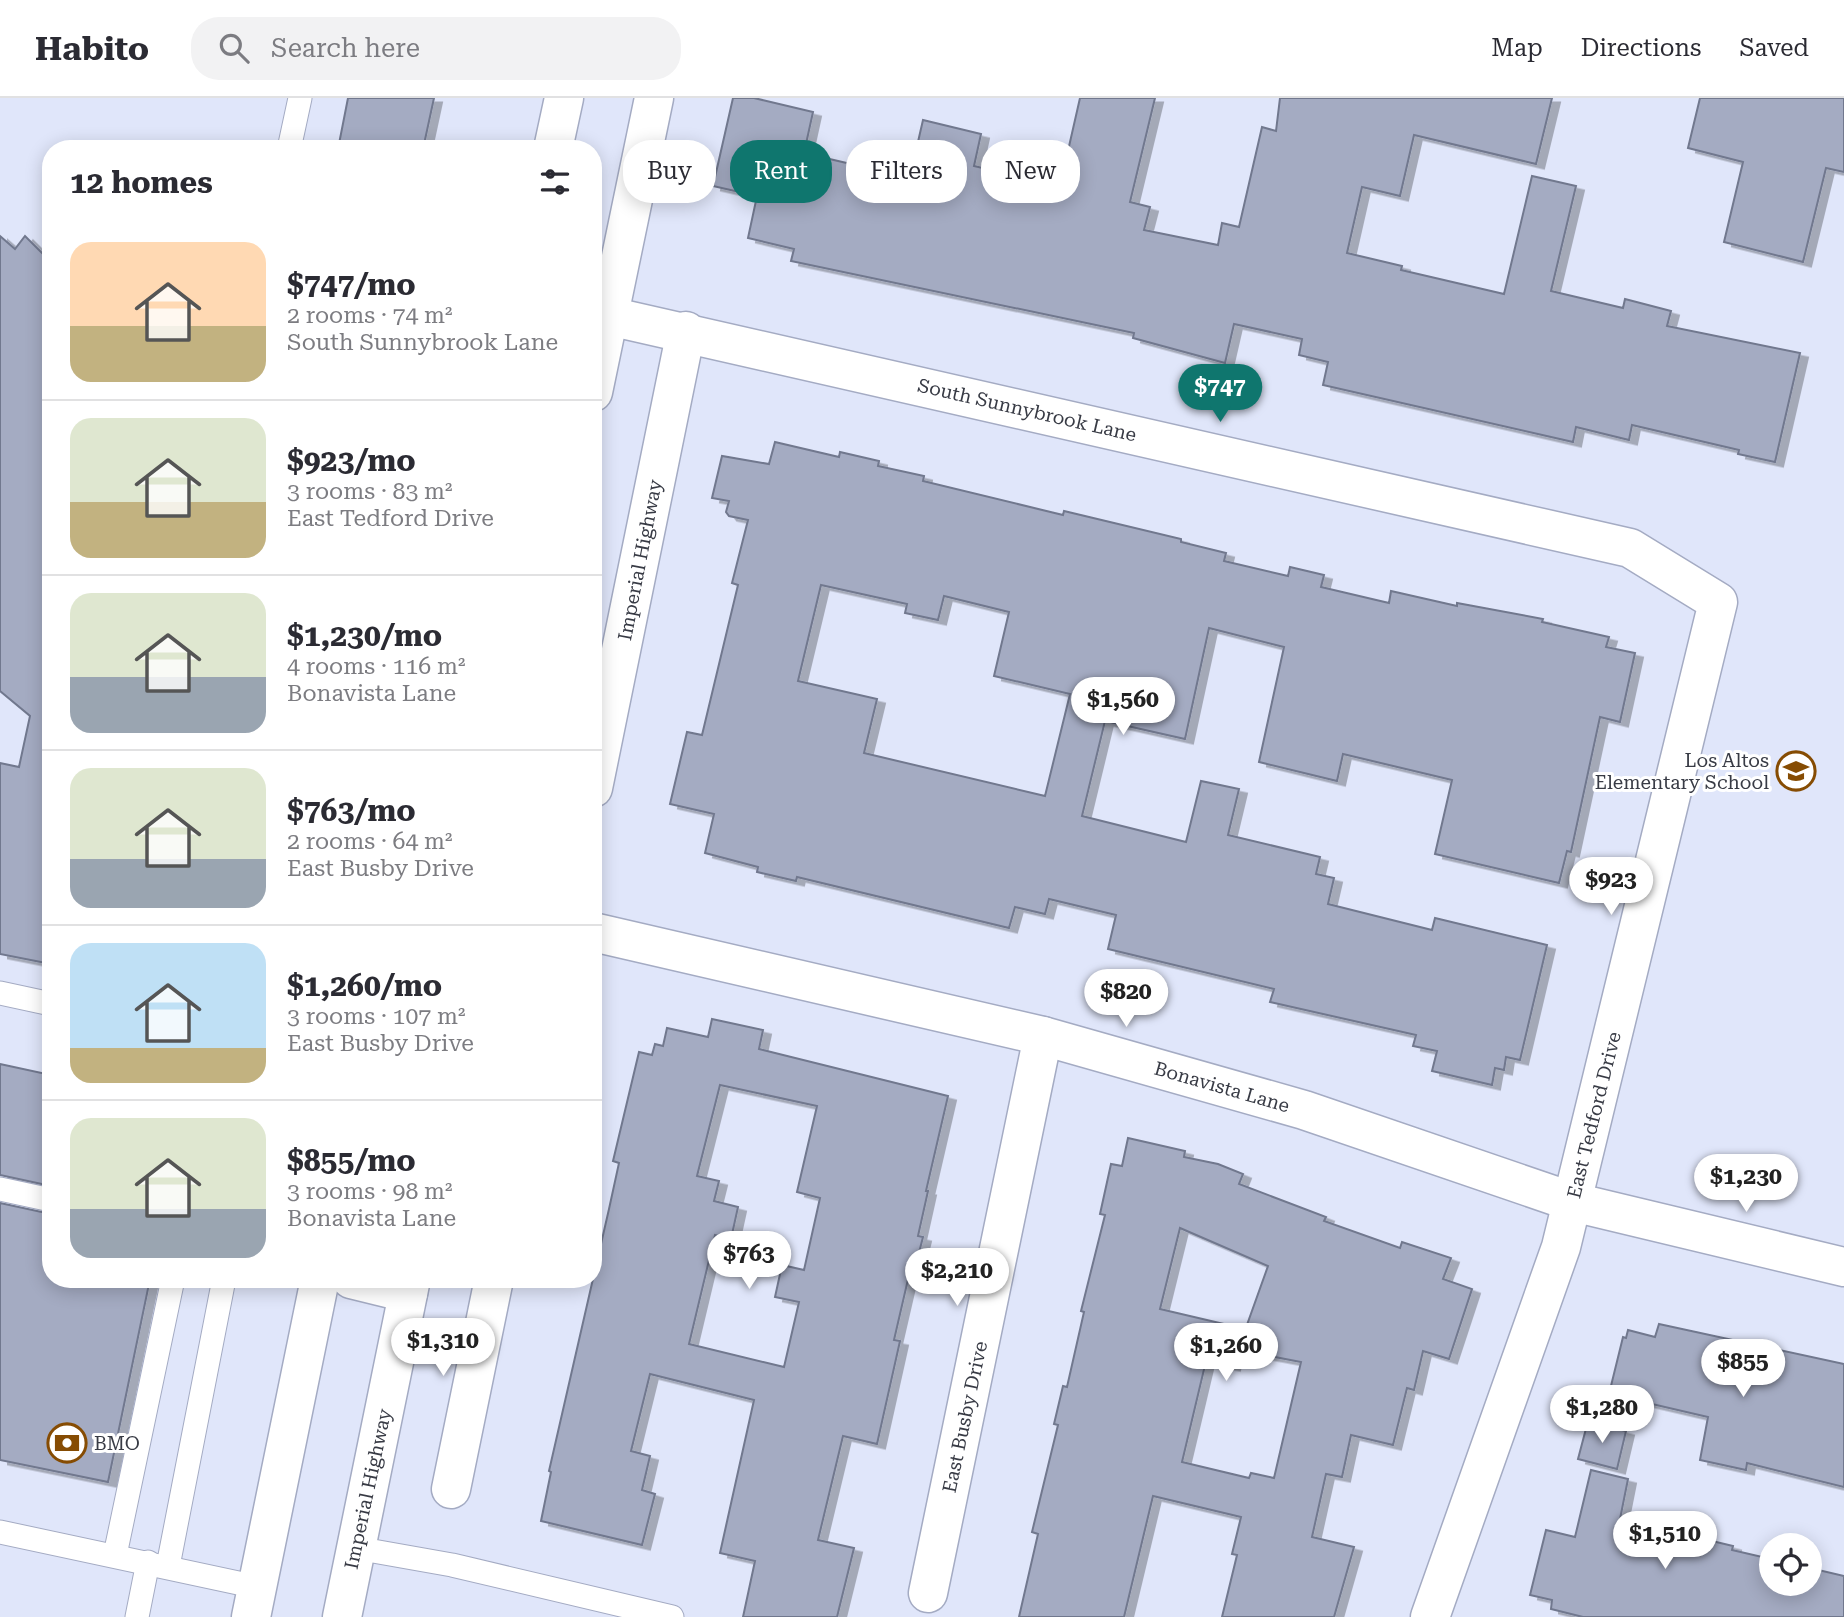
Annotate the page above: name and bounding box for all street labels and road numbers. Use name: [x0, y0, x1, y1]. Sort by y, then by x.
street label: South Sunnybrook Lane: [915, 374, 1139, 446]
street label: Imperial Highway: [613, 477, 667, 642]
street label: East Tedford Drive: [1562, 1029, 1626, 1201]
street label: Bonavista Lane: [1152, 1057, 1292, 1117]
street label: East Busby Drive: [938, 1339, 992, 1495]
street label: Imperial Highway: [340, 1406, 396, 1571]

